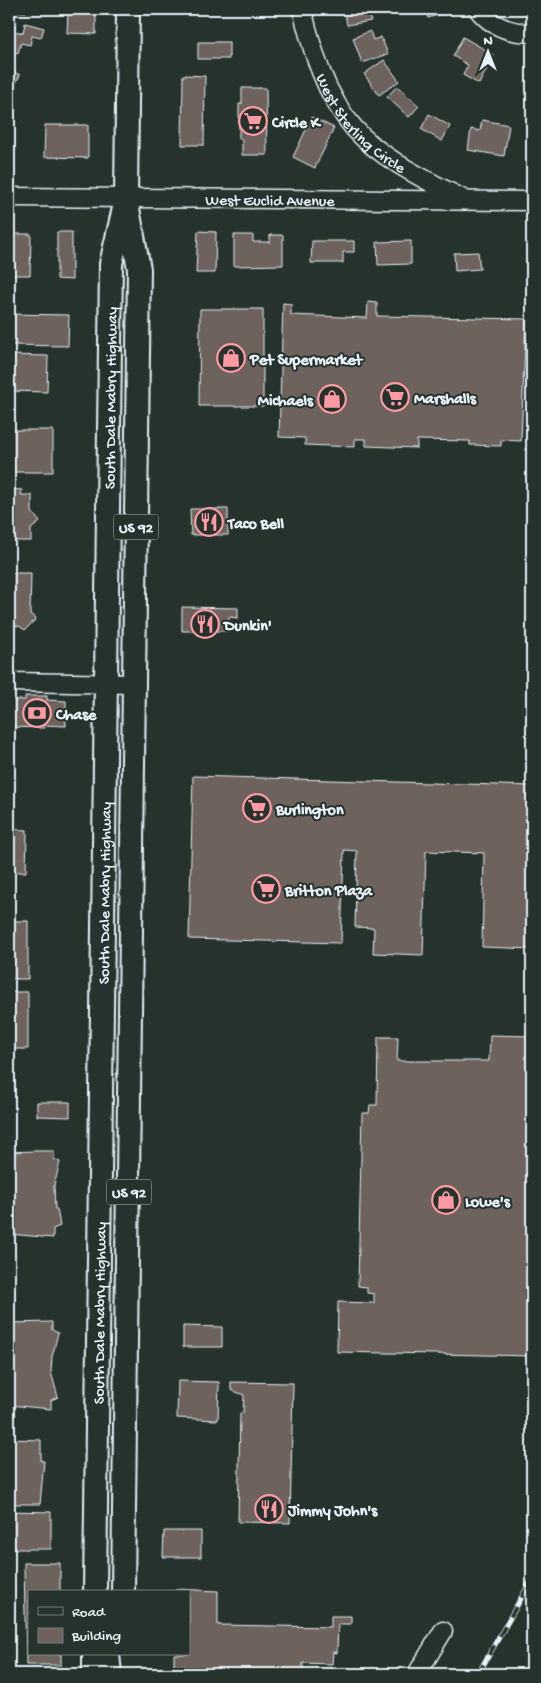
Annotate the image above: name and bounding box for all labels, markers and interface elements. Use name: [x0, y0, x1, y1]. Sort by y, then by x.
north arrow: [464, 28, 514, 78]
text: N: [483, 33, 493, 50]
street label: West Sterling Circle: [310, 71, 409, 180]
supermarket icon: Circle K: [238, 106, 268, 136]
place label: Circle K: [271, 115, 322, 134]
street label: West Euclid Avenue: [205, 193, 335, 212]
street label: South Dale Mabry Highway: [102, 307, 123, 489]
shop icon: Pet Supermarket: [216, 343, 246, 373]
place label: Pet Supermarket: [249, 352, 363, 371]
supermarket icon: Marshalls: [380, 382, 410, 412]
shop icon: Michaels: [317, 384, 347, 414]
place label: Marshalls: [414, 391, 477, 410]
place label: Michaels: [258, 393, 314, 412]
restaurant icon: Taco Bell: [194, 507, 224, 537]
road number: US 92: [114, 514, 158, 540]
place label: Taco Bell: [226, 516, 285, 535]
restaurant icon: Dunkin': [190, 609, 220, 639]
place label: Dunkin': [222, 618, 272, 637]
bank icon: Chase: [22, 698, 52, 728]
place label: Chase: [55, 707, 97, 726]
supermarket icon: Burlington: [242, 793, 272, 823]
street label: South Dale Mabry Highway: [96, 802, 118, 984]
place label: Burlington: [275, 802, 344, 821]
supermarket icon: Britton Plaza: [251, 874, 281, 904]
place label: Britton Plaza: [284, 883, 373, 902]
road number: US 92: [106, 1180, 152, 1204]
shop icon: Lowe's: [431, 1185, 461, 1215]
place label: Lowe's: [465, 1194, 511, 1213]
street label: South Dale Mabry Highway: [91, 1222, 112, 1404]
restaurant icon: Jimmy John's: [254, 1494, 284, 1524]
place label: Jimmy John's: [287, 1503, 378, 1522]
legend: [28, 1590, 190, 1656]
text: Road: [72, 1604, 106, 1622]
text: Building: [71, 1628, 121, 1646]

